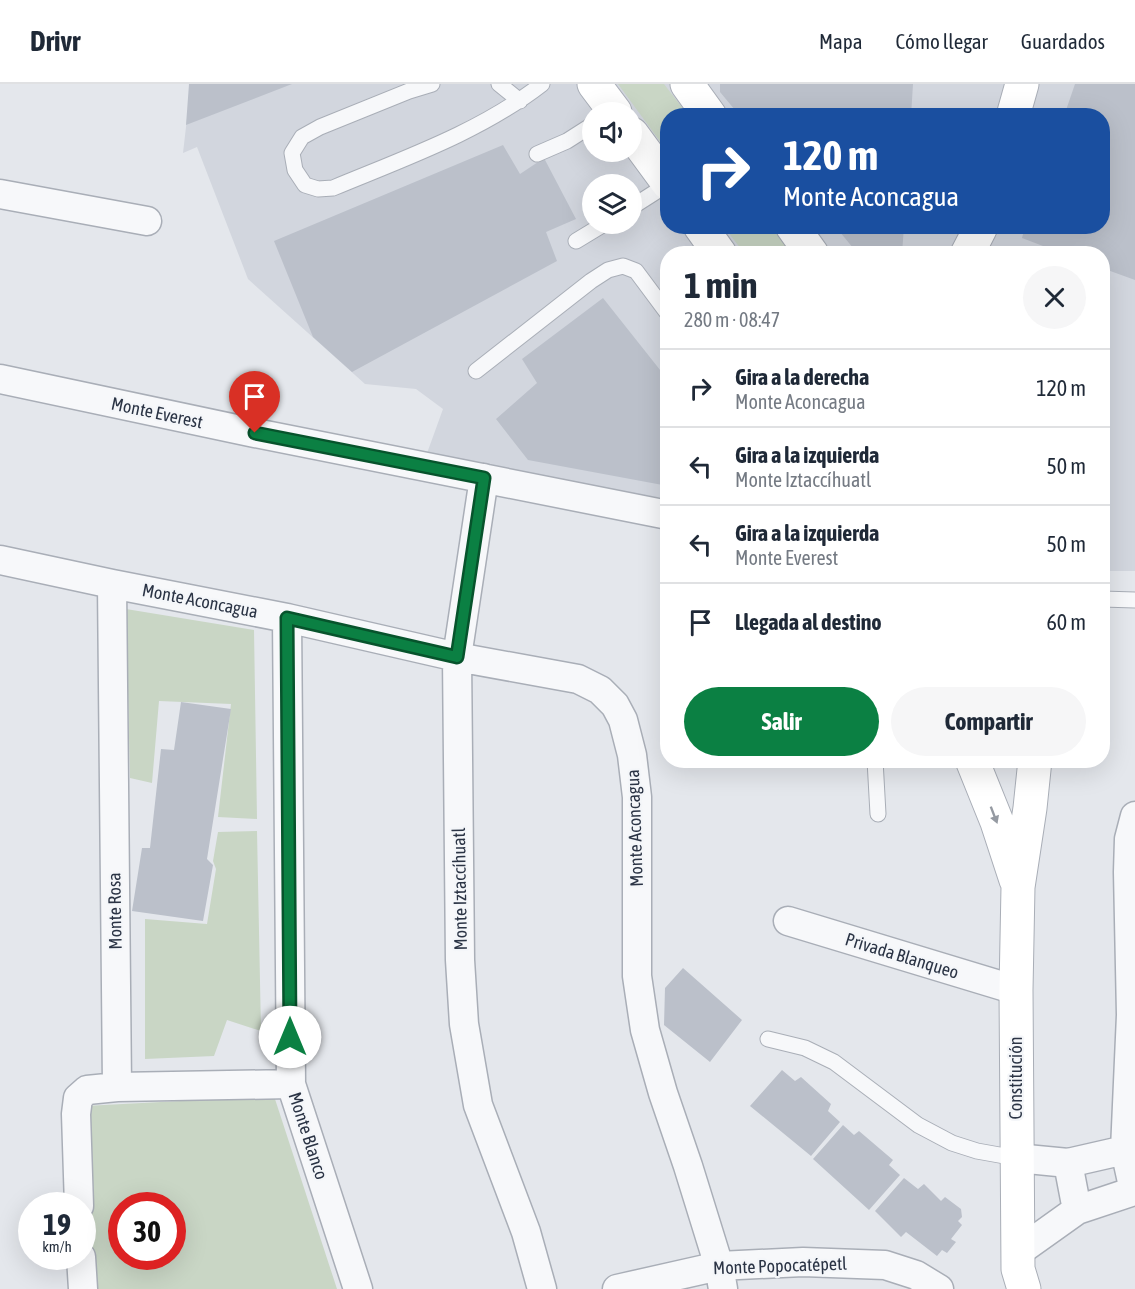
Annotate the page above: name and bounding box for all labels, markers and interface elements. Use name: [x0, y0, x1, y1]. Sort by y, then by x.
text: Drivr: [30, 25, 80, 57]
text: Mapa: [819, 29, 863, 53]
text: Cómo llegar: [896, 29, 988, 53]
text: Guardados: [1021, 29, 1105, 53]
map controls: [582, 102, 642, 234]
button: sound: [582, 102, 642, 162]
text: 120 m: [783, 131, 878, 179]
icon: right: [684, 132, 762, 210]
button: layers: [582, 174, 642, 234]
text: Monte Aconcagua: [783, 181, 959, 212]
text: 1 min: [684, 264, 758, 306]
button: close: [1023, 266, 1086, 329]
text: 280 m · 08:47: [684, 308, 780, 331]
text: Gira a la derecha: [735, 364, 869, 390]
pin: [229, 371, 280, 433]
icon: right: [684, 372, 717, 405]
text: 120 m: [1036, 375, 1086, 401]
icon: arrive: [238, 380, 271, 413]
text: Monte Aconcagua: [735, 390, 865, 413]
street label: Monte Everest: [109, 393, 205, 432]
text: Gira a la izquierda: [735, 442, 879, 468]
icon: left: [684, 450, 717, 483]
text: 50 m: [1046, 453, 1086, 479]
text: Monte Iztaccíhuatl: [735, 468, 871, 491]
text: Gira a la izquierda: [735, 520, 879, 546]
icon: left: [684, 528, 717, 561]
text: 50 m: [1046, 531, 1086, 557]
text: Monte Everest: [735, 546, 838, 569]
street label: Monte Aconcagua: [140, 579, 260, 622]
icon: arrive: [684, 606, 717, 639]
text: Llegada al destino: [735, 609, 882, 635]
text: 60 m: [1046, 609, 1086, 635]
button: Salir: [684, 687, 879, 756]
button: Compartir: [891, 687, 1086, 756]
street label: Monte Aconcagua: [622, 769, 647, 887]
one-way arrow: [990, 806, 999, 824]
street label: Monte Iztaccíhuatl: [448, 827, 471, 951]
street label: Monte Rosa: [103, 872, 126, 950]
street label: Privada Blanqueo: [843, 928, 961, 983]
position arrow: [258, 1005, 322, 1069]
street label: Constitución: [1005, 1037, 1026, 1119]
street label: Monte Blanco: [285, 1090, 332, 1182]
speed limit sign: 30: [108, 1192, 186, 1270]
text: 19: [43, 1207, 71, 1241]
text: km/h: [42, 1238, 72, 1255]
street label: Monte Popocatépetl: [713, 1253, 847, 1278]

